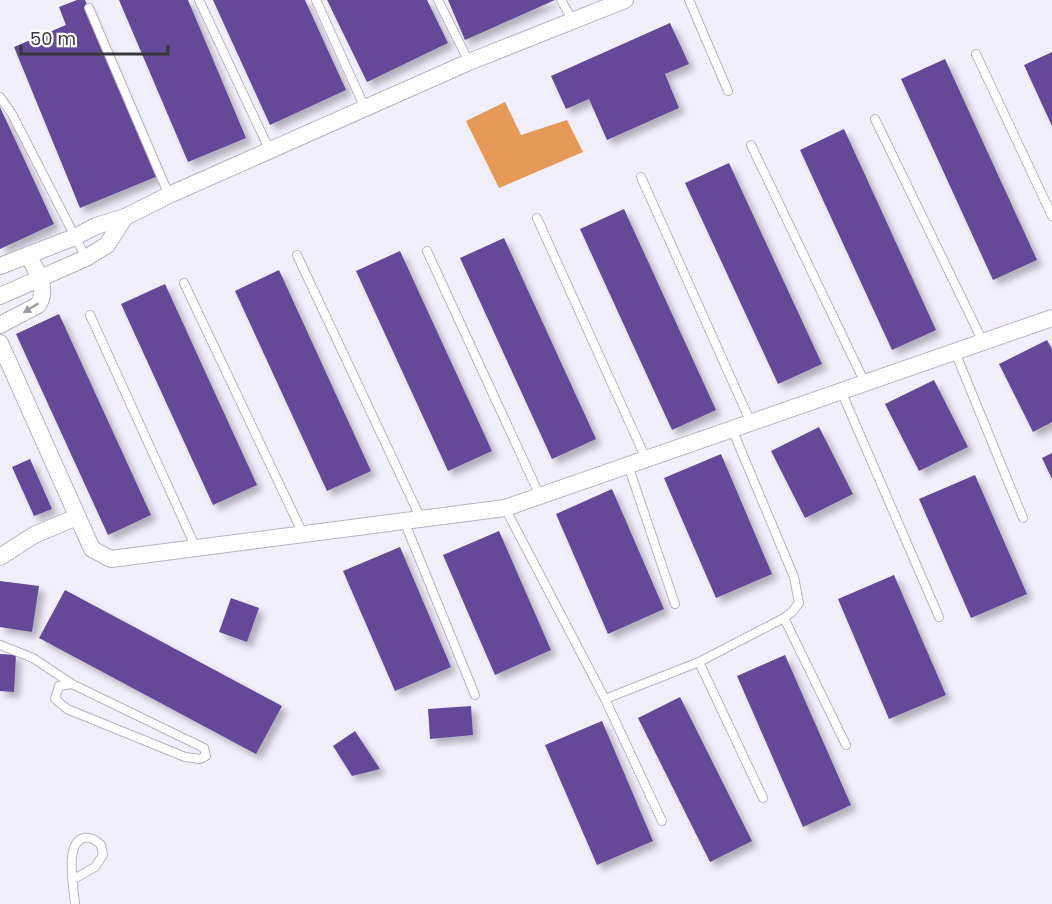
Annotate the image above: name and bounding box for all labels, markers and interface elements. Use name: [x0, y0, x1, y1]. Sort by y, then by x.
scale bar: [21, 18, 168, 56]
text: 50 m: [30, 26, 76, 51]
one-way arrow: [23, 303, 39, 314]

